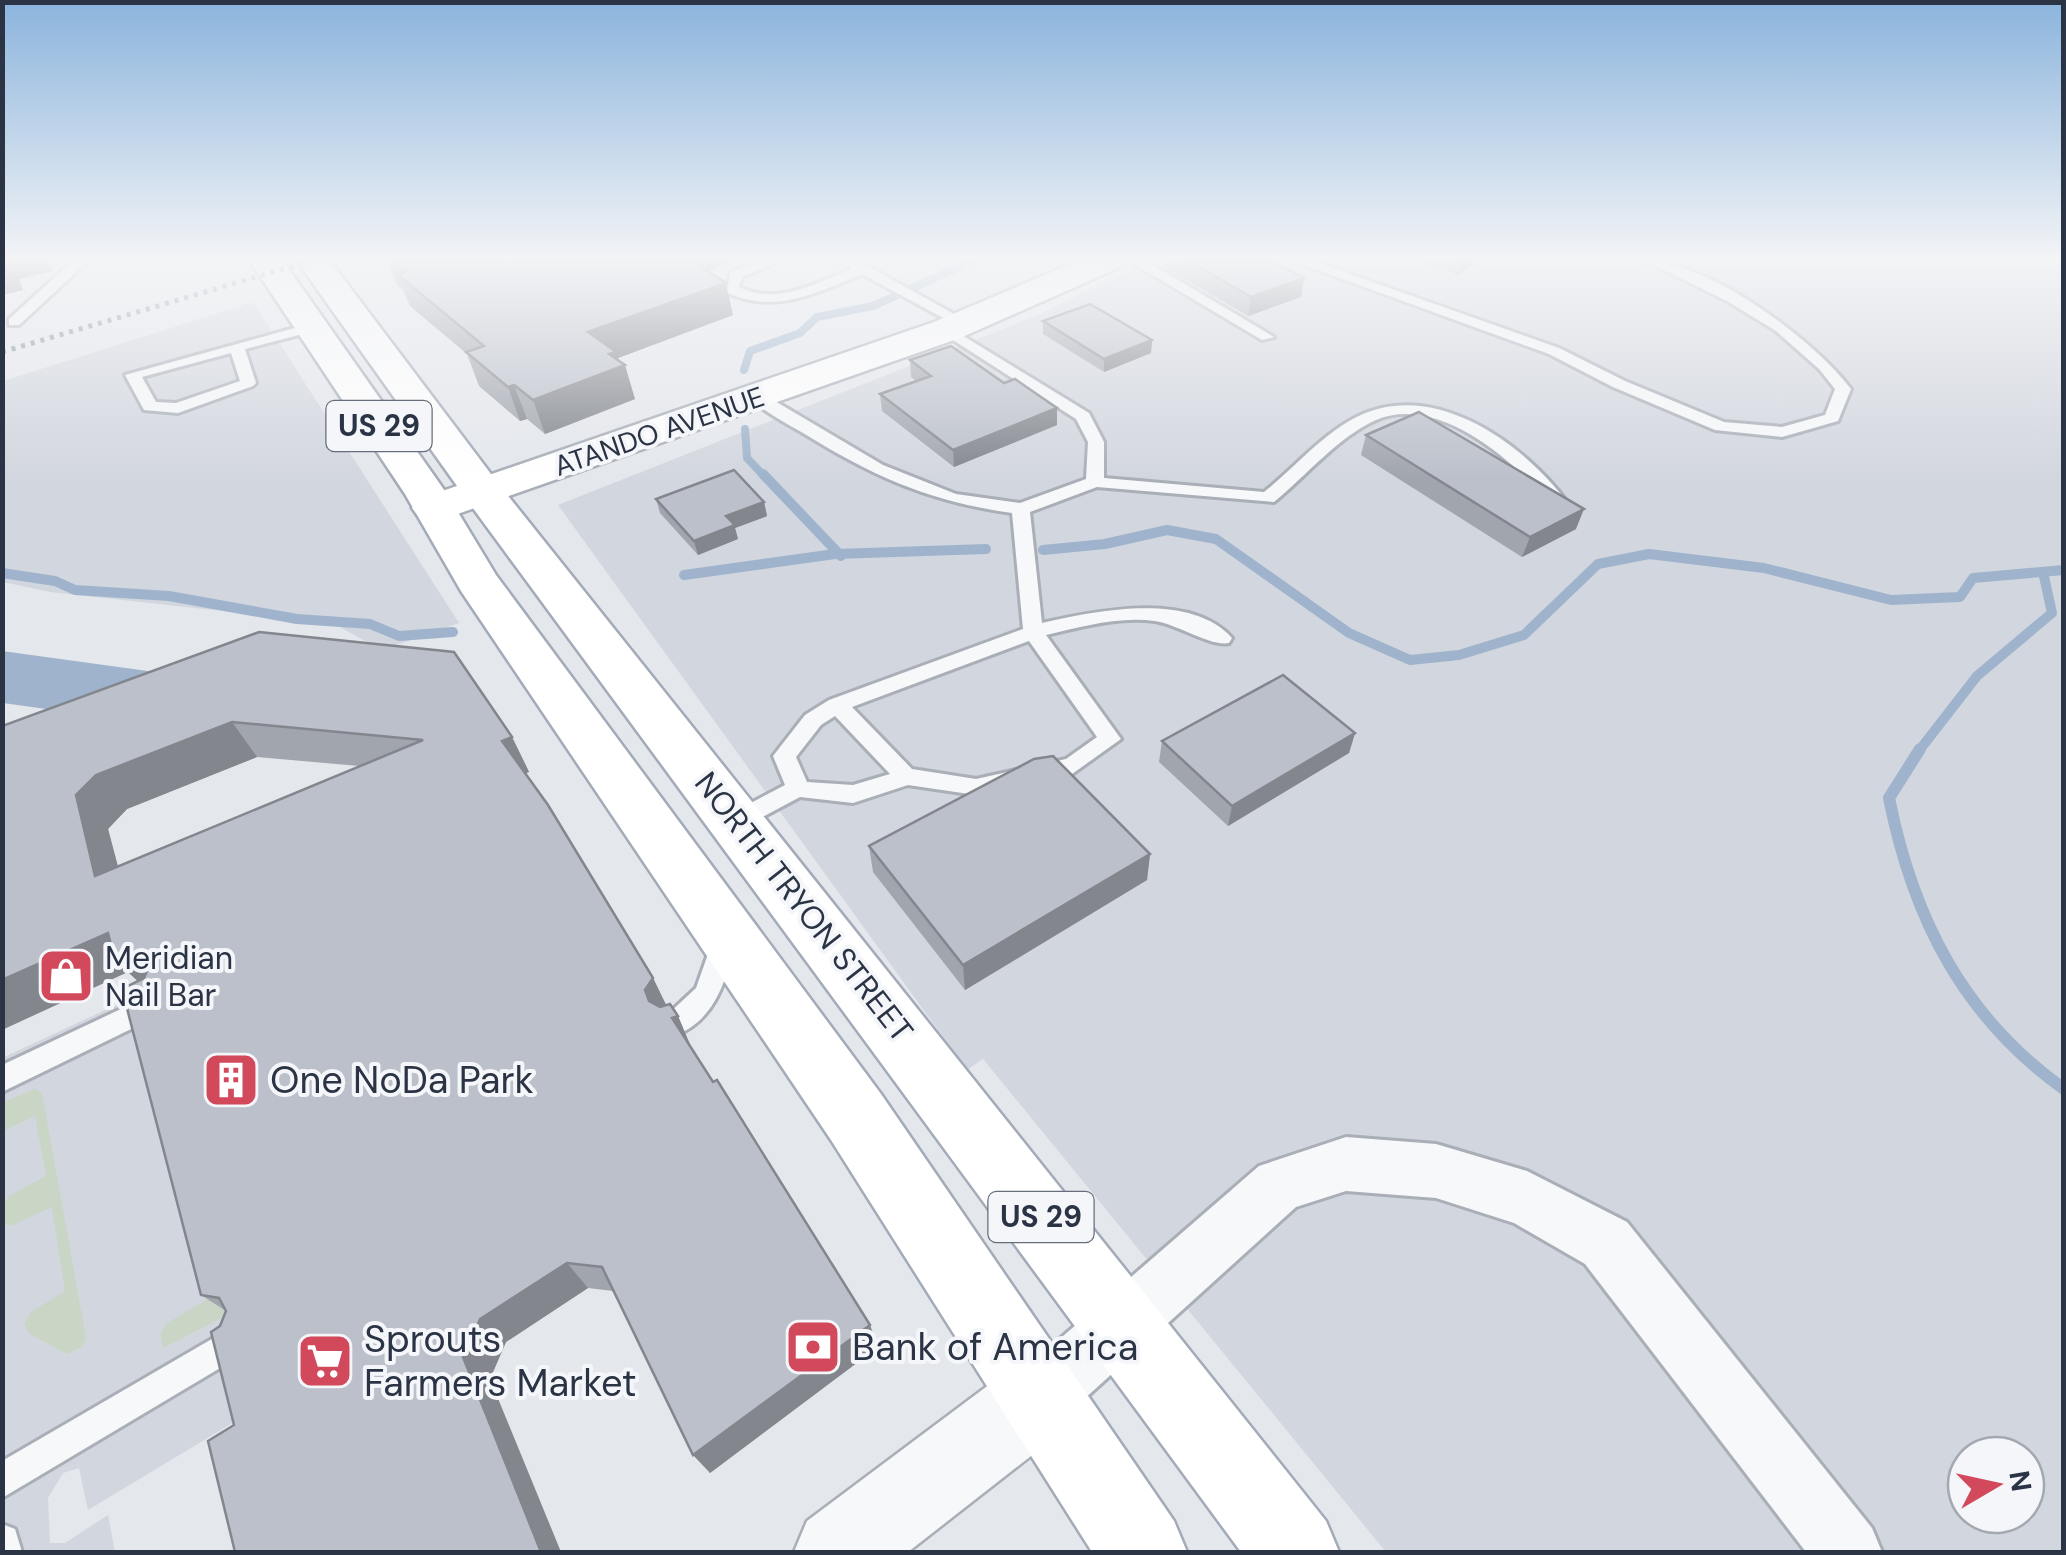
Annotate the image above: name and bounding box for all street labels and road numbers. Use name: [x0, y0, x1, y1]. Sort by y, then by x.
street label: ATANDO AVENUE: [549, 378, 769, 485]
road number: US 29: [326, 401, 432, 451]
street label: NORTH TRYON STREET: [685, 763, 923, 1051]
road number: US 29: [988, 1192, 1094, 1242]

